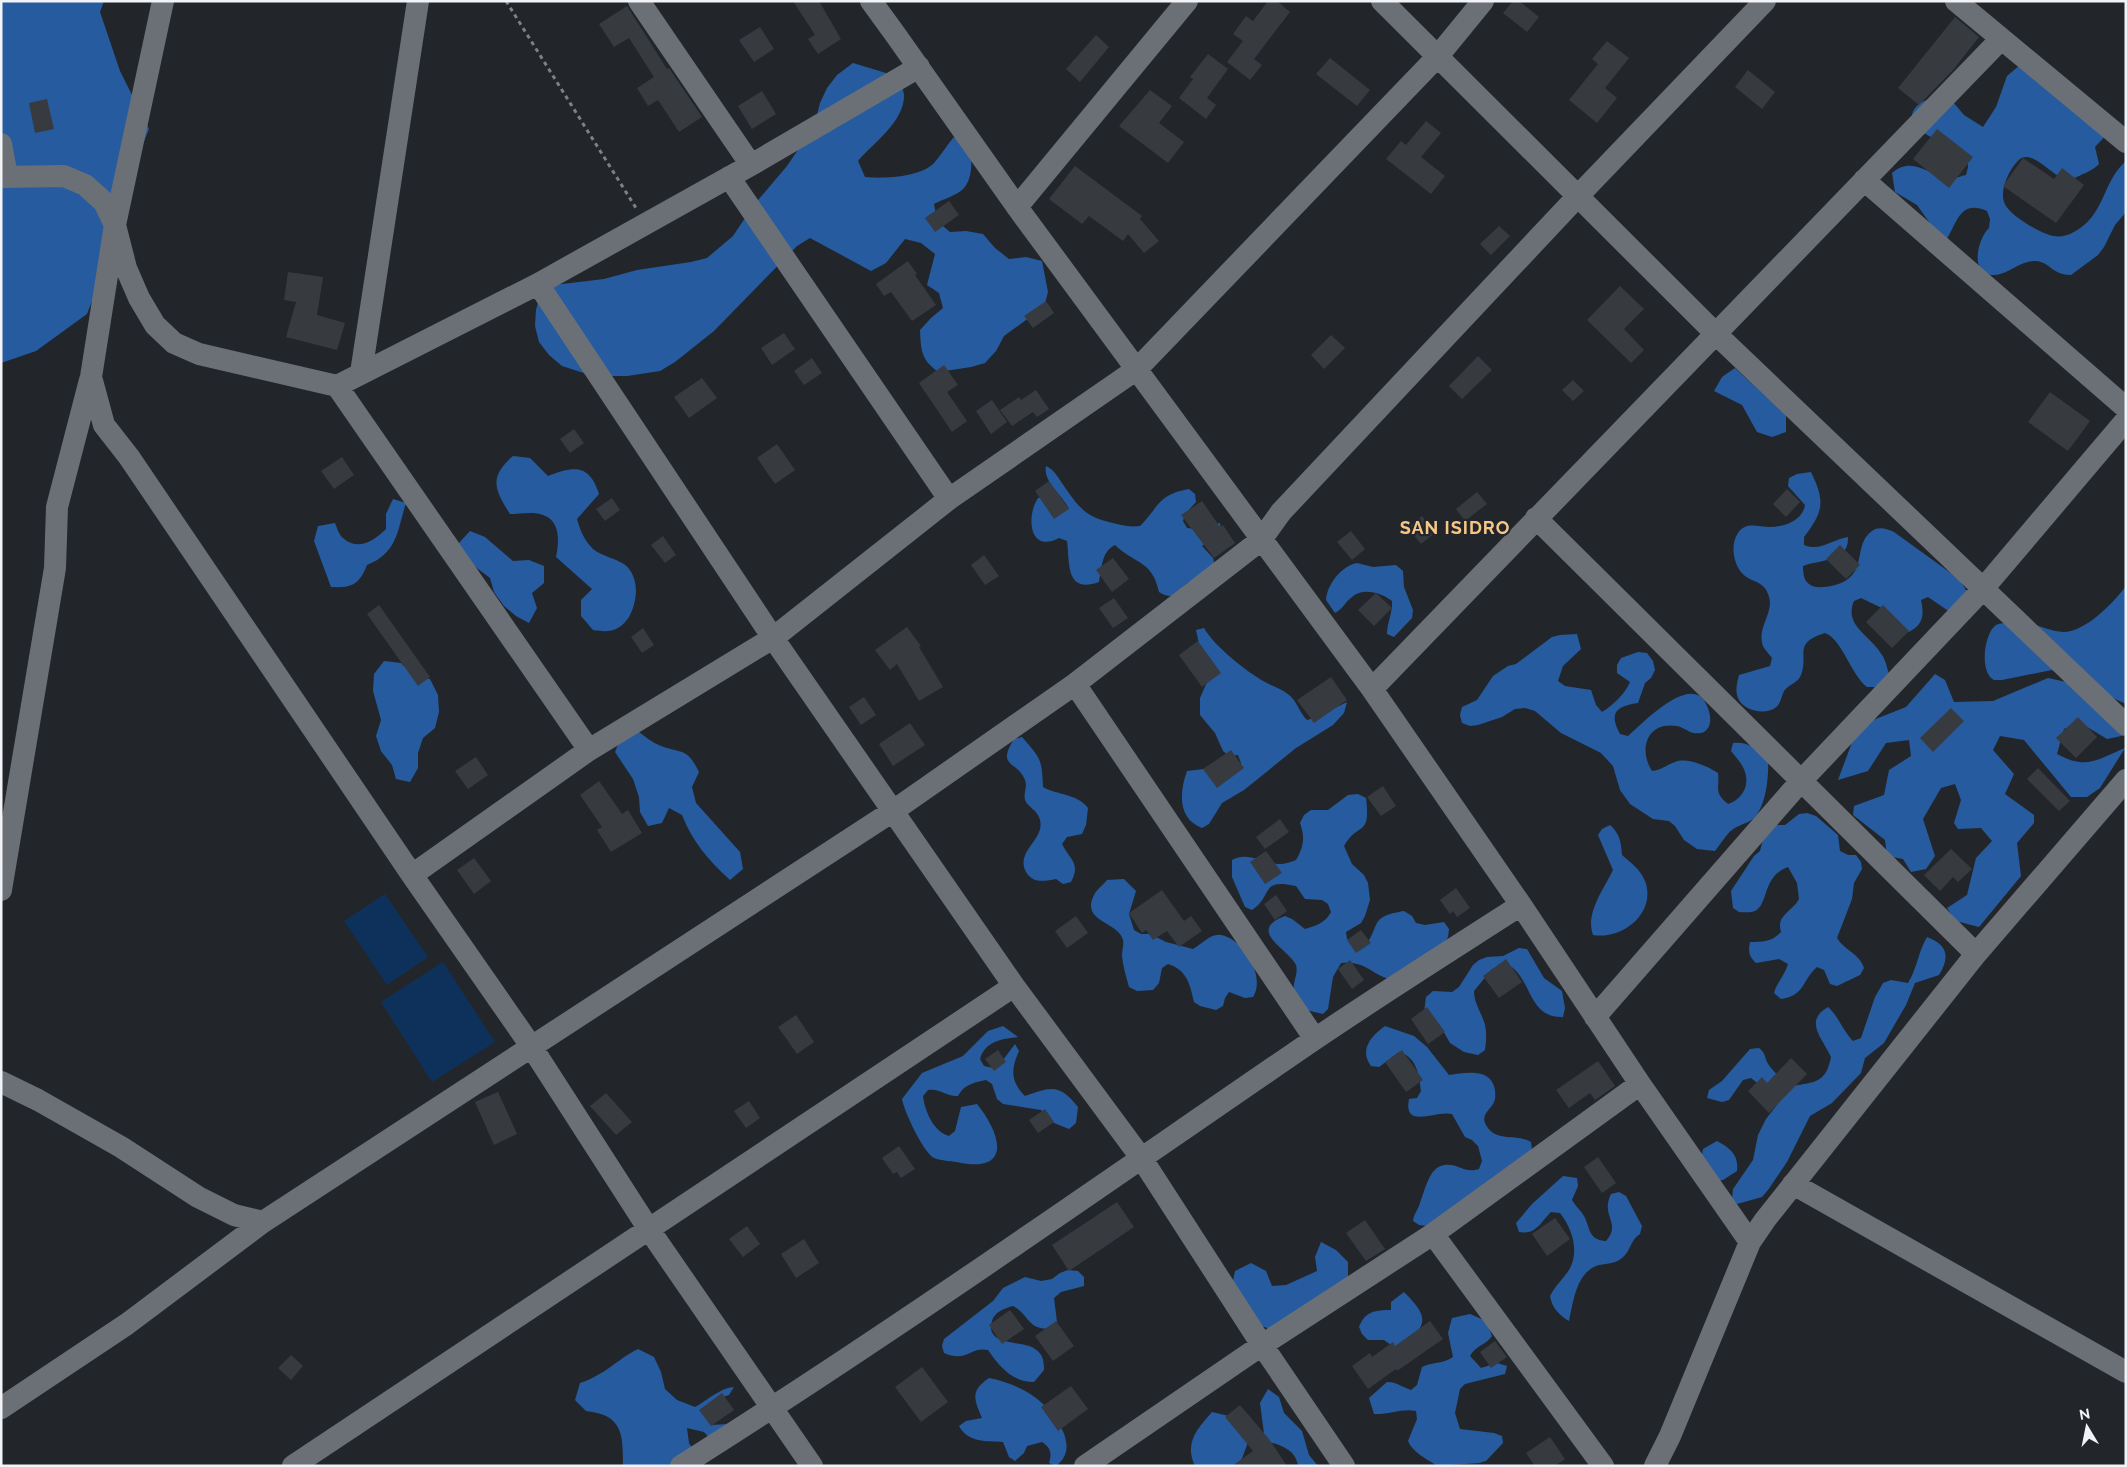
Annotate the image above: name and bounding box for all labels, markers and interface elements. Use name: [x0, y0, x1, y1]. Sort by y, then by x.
district label: SAN ISIDRO: [1400, 517, 1510, 538]
north arrow: [2062, 1402, 2112, 1452]
text: N: [2078, 1405, 2091, 1423]

